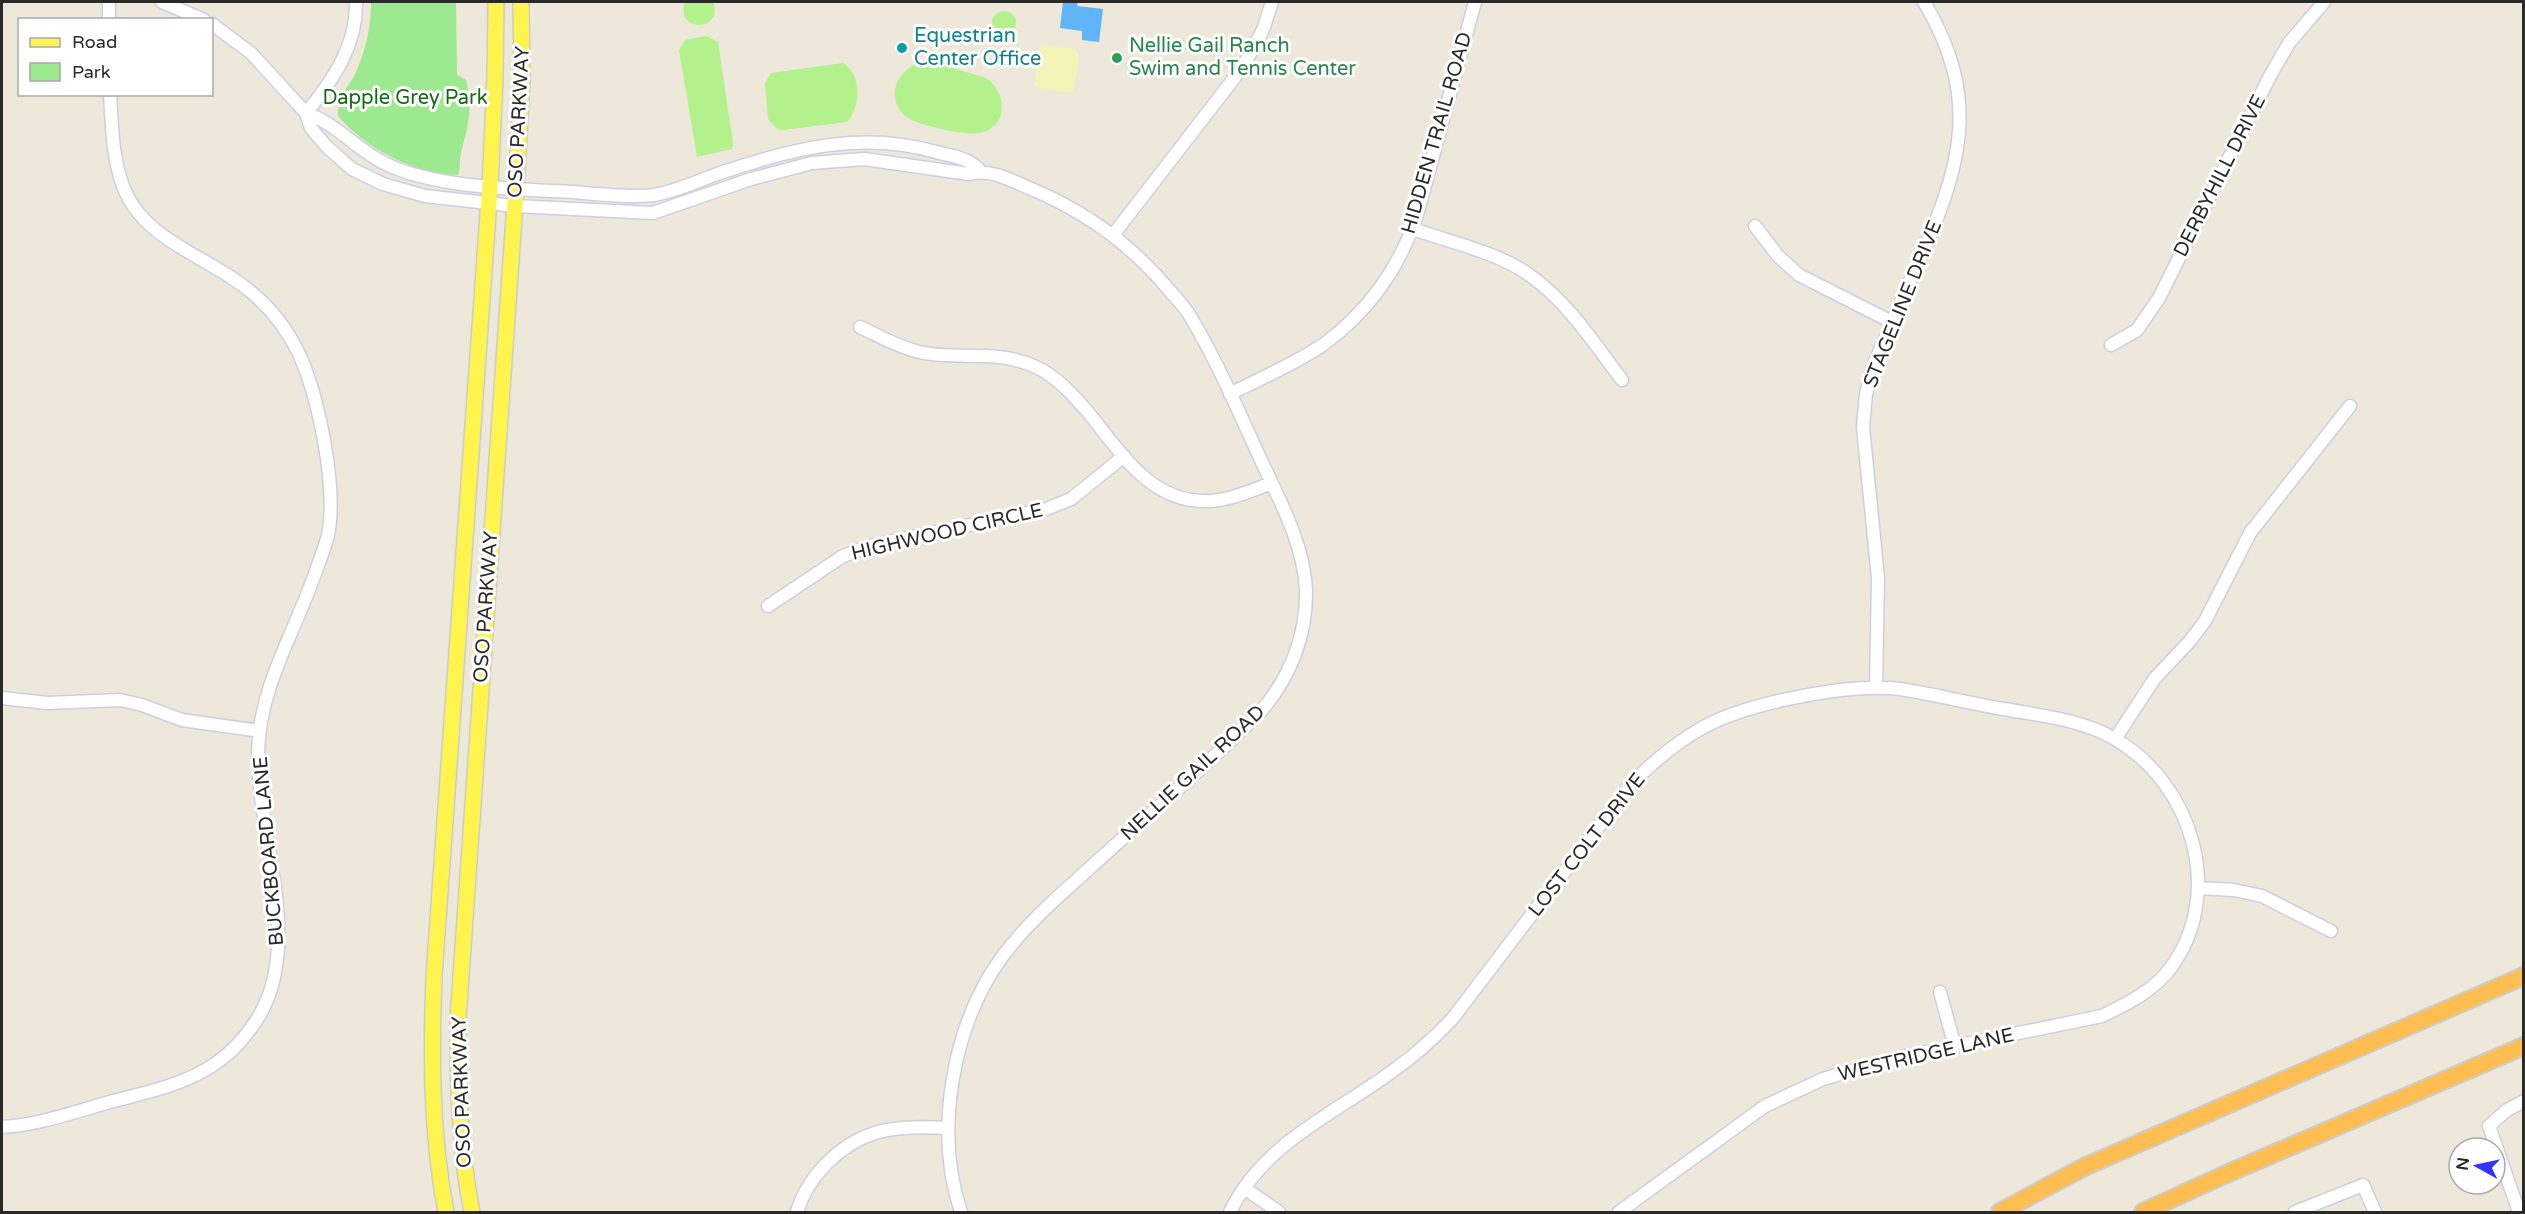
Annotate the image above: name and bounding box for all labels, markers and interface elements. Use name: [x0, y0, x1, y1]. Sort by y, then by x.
legend: [18, 18, 213, 96]
place label: Equestrian Center Office: [914, 24, 1041, 71]
street label: HIDDEN TRAIL ROAD: [1397, 29, 1477, 237]
text: Road: [72, 31, 117, 53]
place label: Nellie Gail Ranch Swim and Tennis Center: [1129, 34, 1356, 81]
marker: Equestrian Center Office: [895, 41, 909, 55]
street label: OSO PARKWAY: [503, 45, 535, 198]
marker: Nellie Gail Ranch Swim and Tennis Center: [1110, 51, 1124, 65]
text: Park: [72, 61, 111, 83]
park label: Dapple Grey Park: [322, 86, 488, 110]
street label: DERBYHILL DRIVE: [2169, 91, 2271, 261]
street label: STAGELINE DRIVE: [1859, 217, 1947, 391]
street label: HIGHWOOD CIRCLE: [849, 498, 1045, 566]
street label: OSO PARKWAY: [469, 530, 503, 684]
street label: NELLIE GAIL ROAD: [1116, 700, 1270, 846]
street label: BUCKBOARD LANE: [249, 755, 289, 947]
street label: LOST COLT DRIVE: [1524, 768, 1650, 922]
street label: OSO PARKWAY: [447, 1015, 477, 1168]
street label: WESTRIDGE LANE: [1836, 1023, 2016, 1087]
north arrow: [2447, 1136, 2507, 1196]
text: N: [2452, 1156, 2474, 1172]

